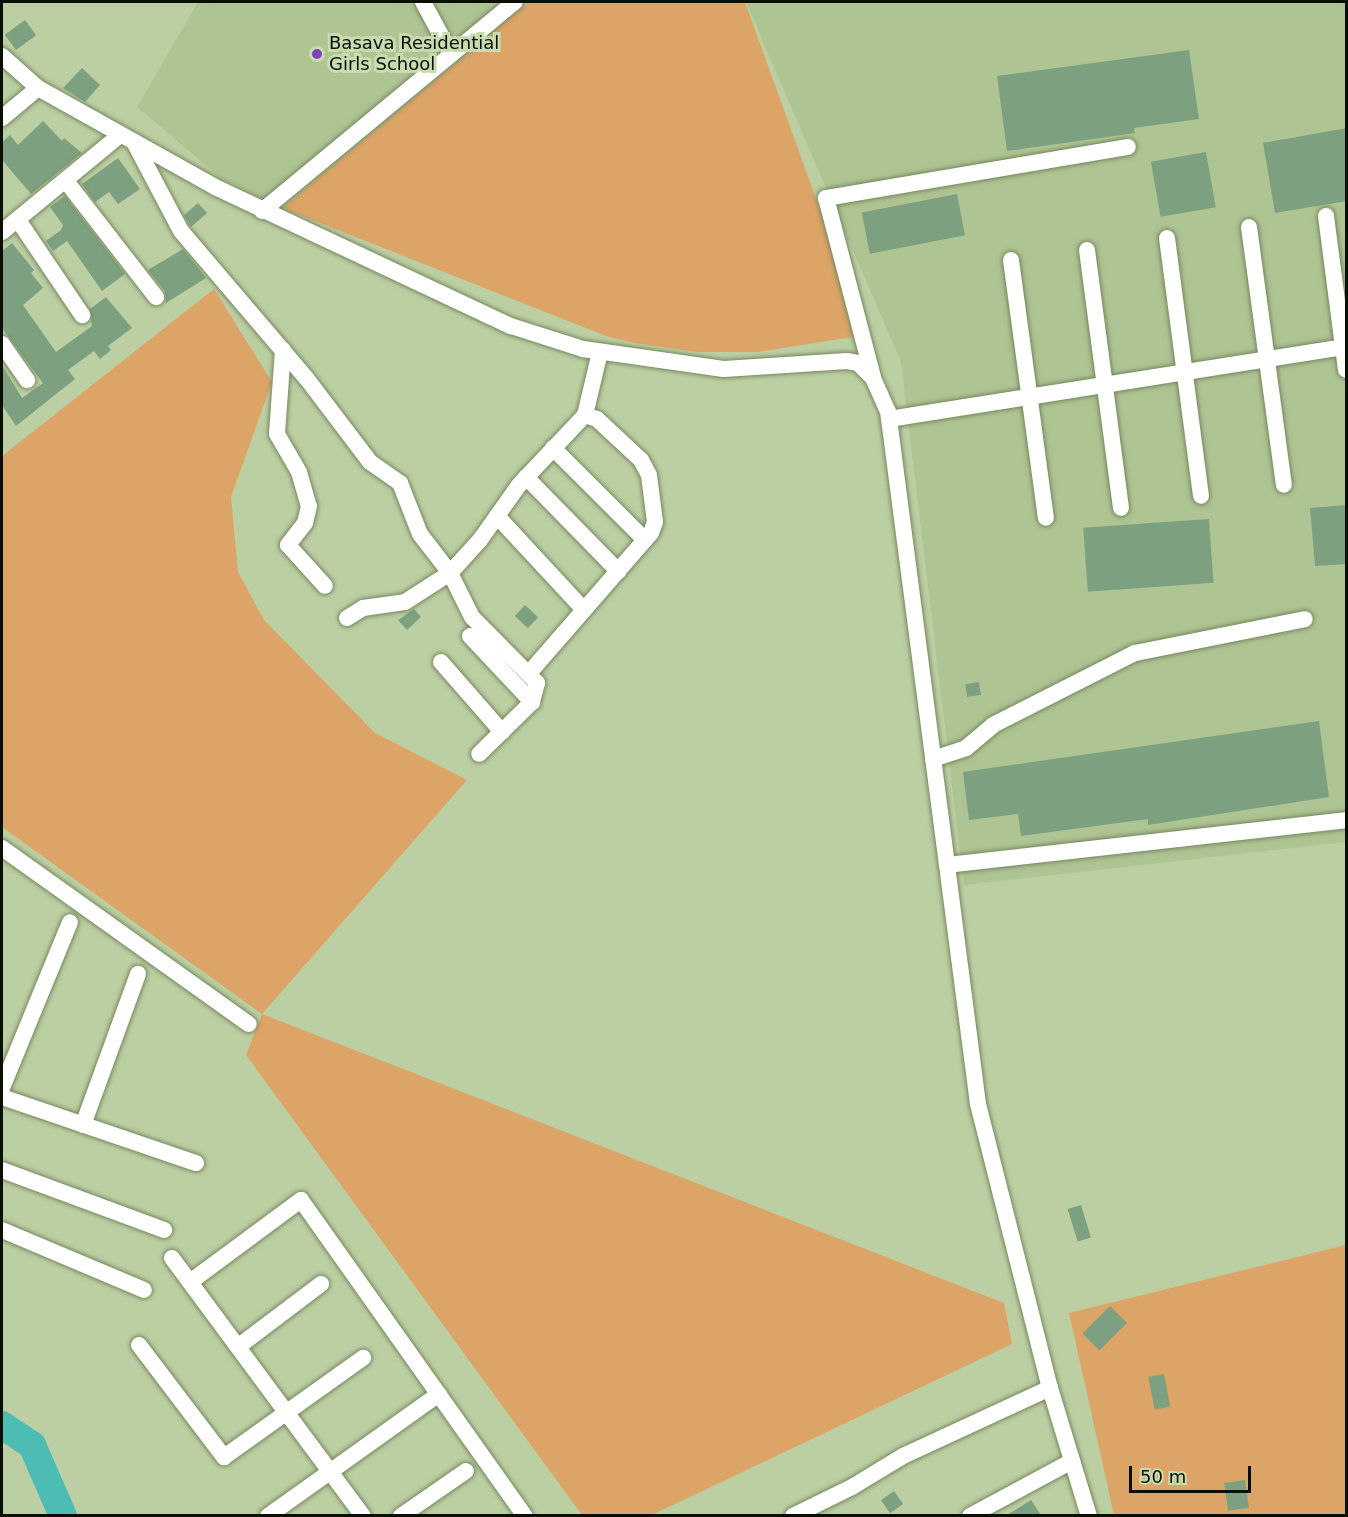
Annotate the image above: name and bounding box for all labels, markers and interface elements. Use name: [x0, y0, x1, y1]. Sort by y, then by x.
place label: Basava Residential Girls School: [329, 33, 499, 76]
marker: Basava Residential Girls School: [310, 47, 324, 61]
scale bar: [1132, 1454, 1254, 1492]
text: 50 m: [1140, 1466, 1186, 1487]

